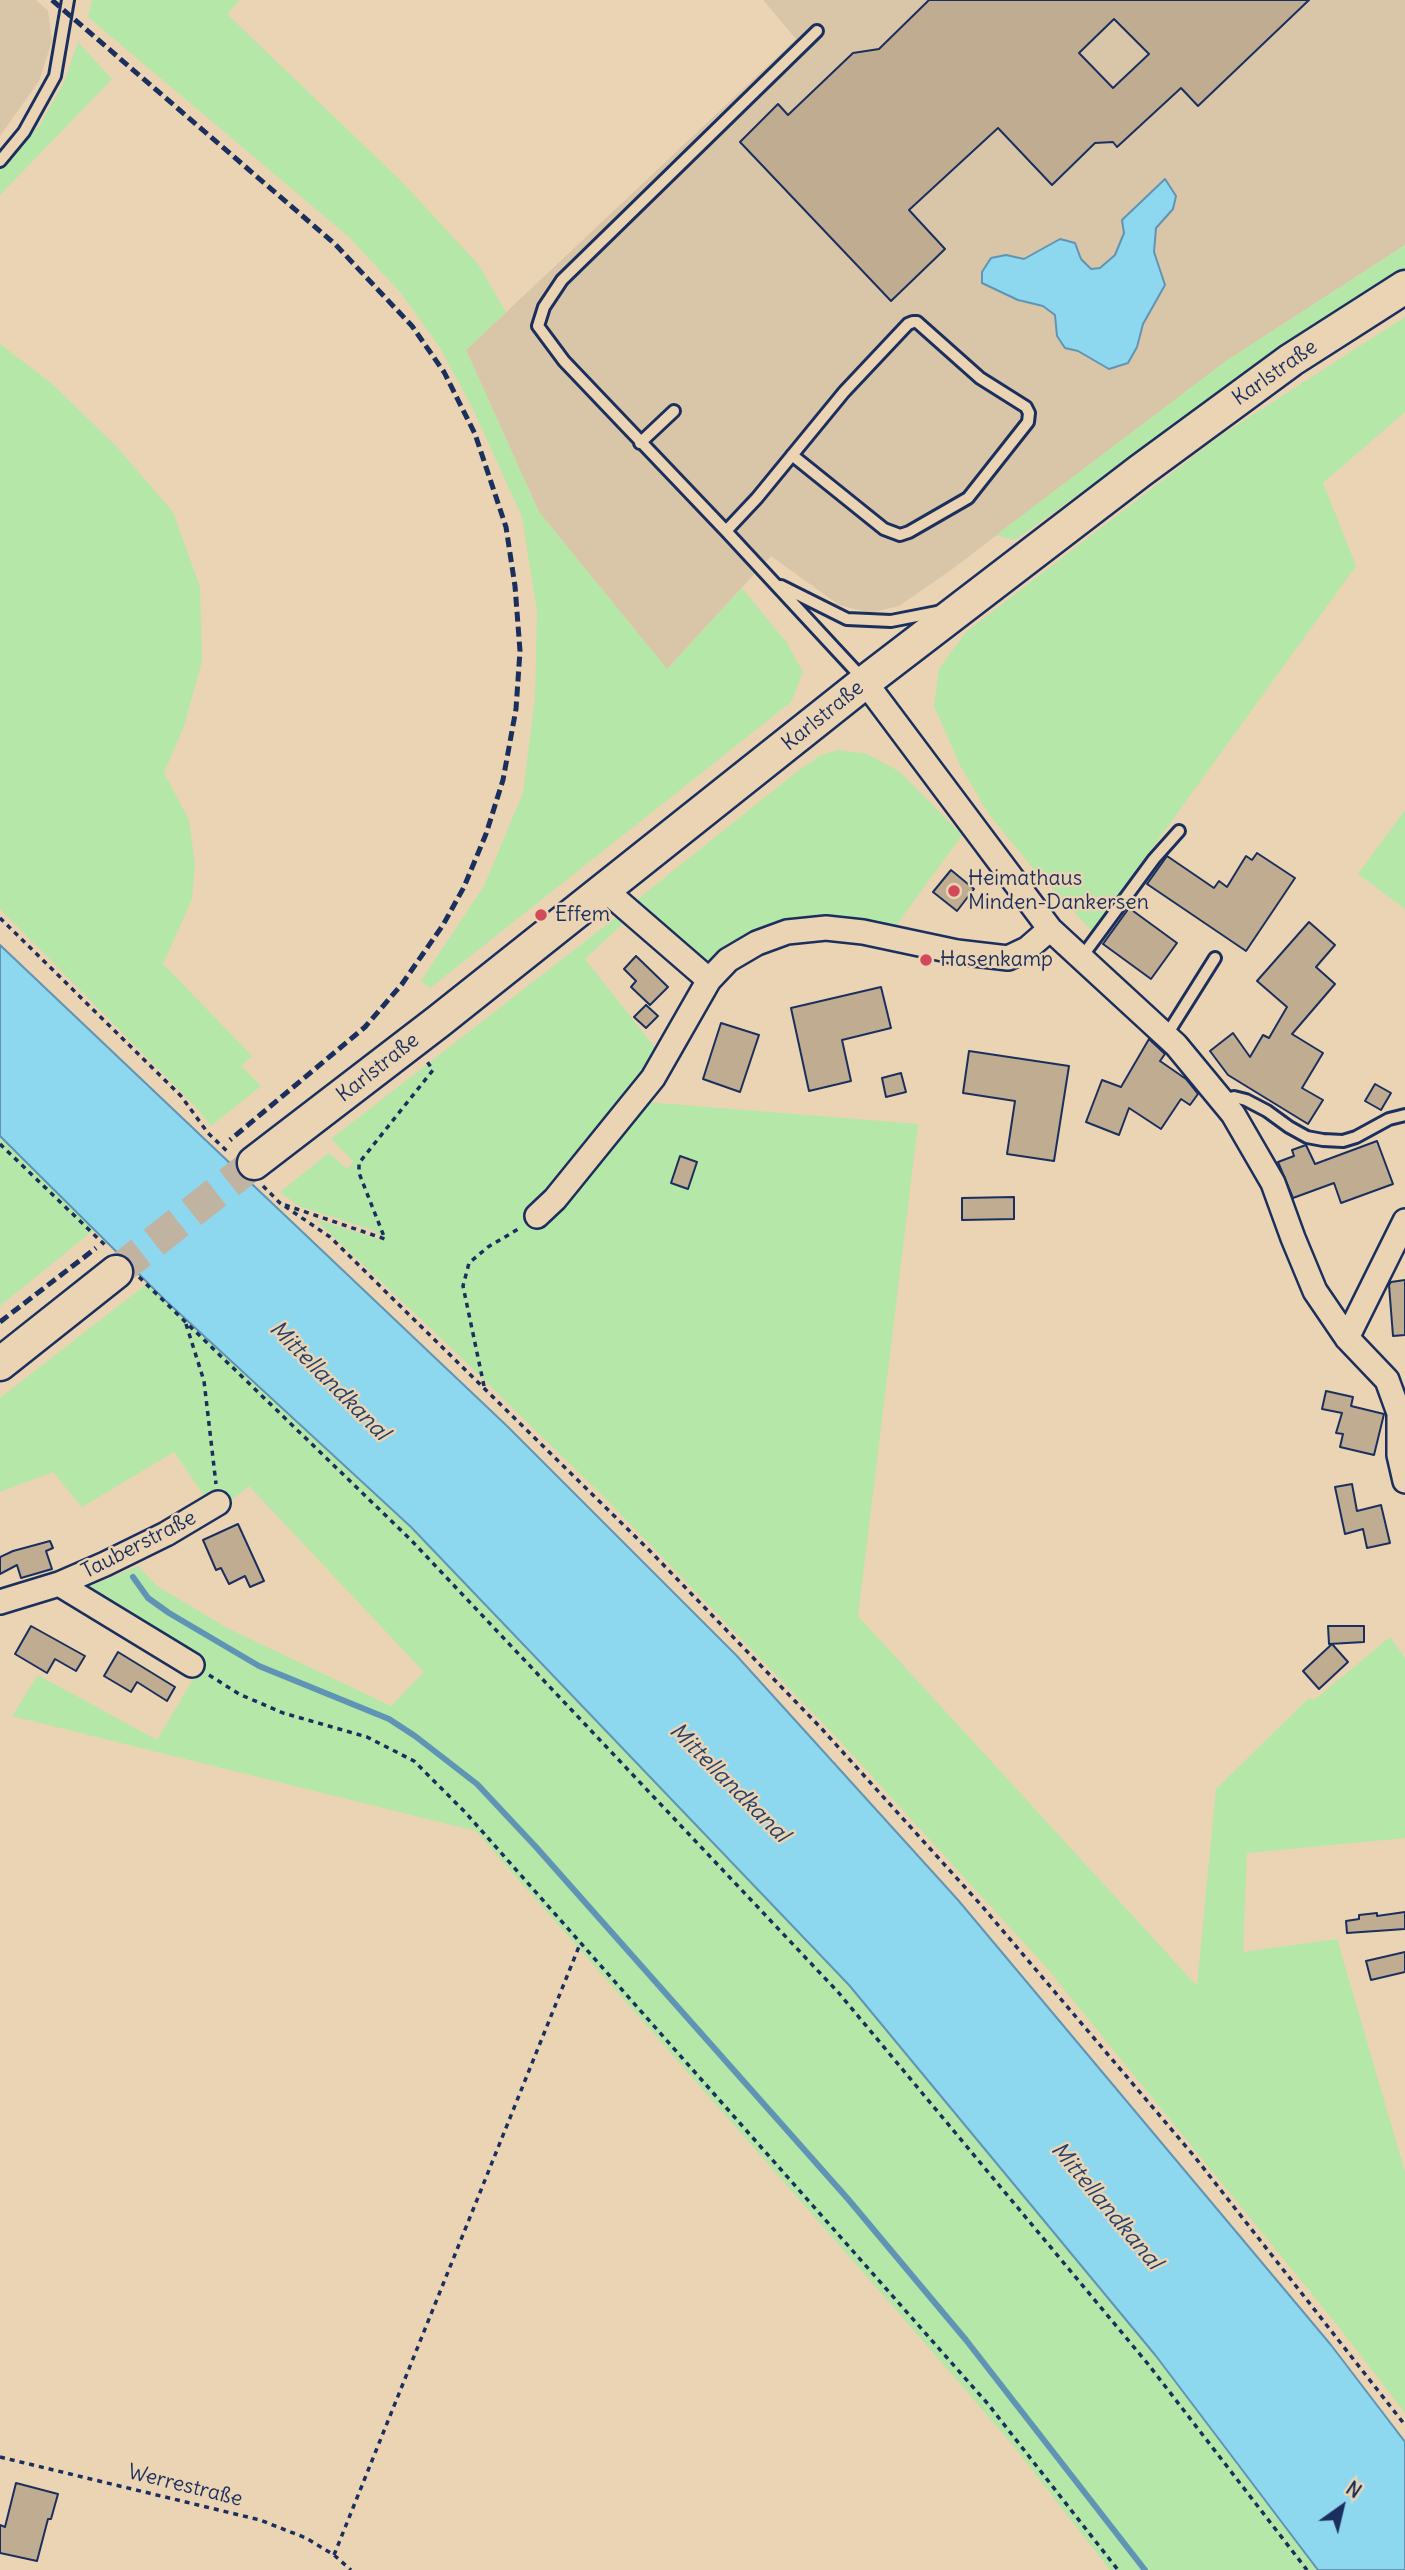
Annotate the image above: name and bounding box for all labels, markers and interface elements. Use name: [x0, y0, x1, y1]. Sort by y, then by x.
street label: Karlstraße: [1228, 335, 1322, 411]
street label: Karlstraße: [777, 675, 869, 757]
place label: Heimathaus Minden-Dankersen: [968, 866, 1149, 916]
marker: Heimathaus Minden-Dankersen: [946, 883, 962, 899]
place label: Effem: [555, 902, 610, 928]
marker: Effem: [533, 907, 549, 923]
place label: Hasenkamp: [940, 947, 1053, 973]
marker: Hasenkamp: [918, 952, 934, 968]
street label: Karlstraße: [332, 1028, 424, 1108]
water label: Mittellandkanal: [263, 1315, 395, 1447]
street label: Tauberstraße: [78, 1505, 200, 1585]
water label: Mittellandkanal: [663, 1717, 795, 1849]
water label: Mittellandkanal: [1045, 2137, 1167, 2275]
street label: Werrestraße: [125, 2460, 245, 2512]
north arrow: [1307, 2472, 1377, 2542]
text: N: [1342, 2476, 1366, 2503]

